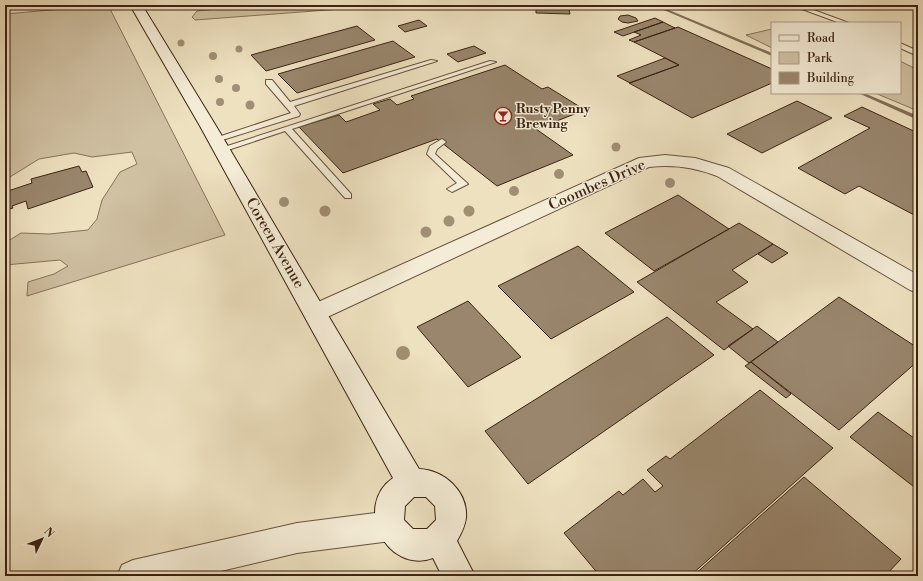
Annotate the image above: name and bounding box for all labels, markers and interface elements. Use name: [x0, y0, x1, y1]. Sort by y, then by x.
legend: [771, 22, 901, 94]
text: Road: [807, 31, 835, 46]
text: Park: [807, 51, 833, 66]
text: Building: [806, 71, 855, 86]
place label: Rusty Penny Brewing: [516, 101, 591, 132]
bar icon: Rusty Penny Brewing: [493, 106, 513, 126]
street label: Coombes Drive: [546, 155, 648, 215]
street label: Coreen Avenue: [241, 194, 309, 292]
north arrow: [22, 519, 62, 559]
text: N: [40, 525, 57, 541]

